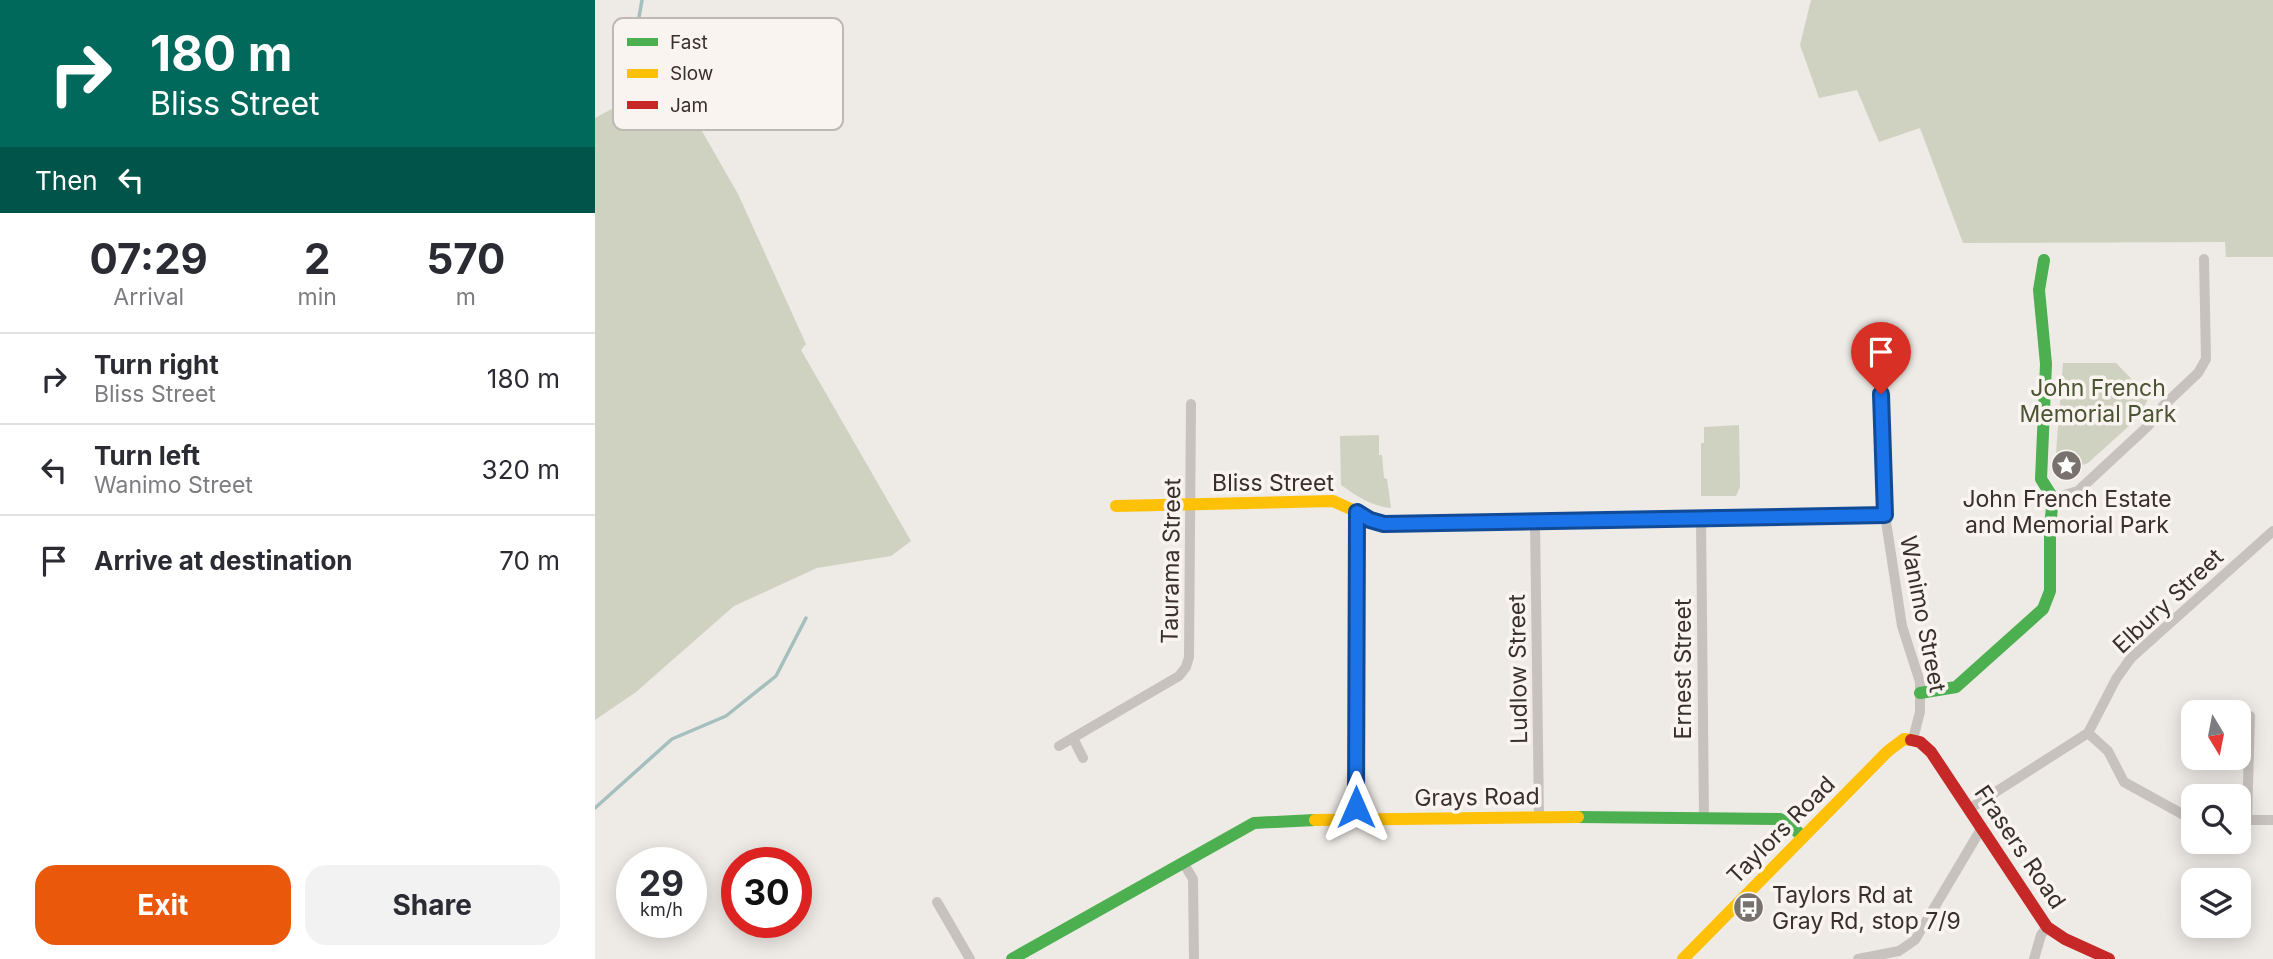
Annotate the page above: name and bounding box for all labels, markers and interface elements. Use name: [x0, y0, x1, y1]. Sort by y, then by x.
legend: [613, 18, 843, 130]
text: 180 m: [150, 24, 292, 83]
icon: right: [35, 28, 126, 119]
text: Fast: [670, 31, 708, 54]
text: Slow: [670, 62, 713, 85]
text: Bliss Street: [150, 84, 320, 123]
text: Jam: [670, 94, 708, 117]
icon: left: [112, 161, 150, 199]
text: Then: [35, 165, 98, 196]
text: 07:29: [90, 233, 208, 284]
text: 2: [304, 233, 330, 284]
text: 570: [426, 233, 505, 284]
text: Arrival: [113, 283, 184, 311]
text: min: [298, 283, 337, 311]
text: m: [456, 283, 476, 311]
pin: [1851, 322, 1911, 394]
icon: arrive: [1862, 333, 1900, 371]
text: Turn right: [94, 349, 219, 380]
icon: right: [35, 360, 73, 398]
text: 180 m: [487, 363, 560, 394]
park label: John French Memorial Park: [2020, 374, 2177, 428]
text: Bliss Street: [94, 380, 216, 408]
text: Turn left: [94, 440, 200, 471]
place icon: John French Estate and Memorial Park: [2050, 448, 2084, 482]
icon: left: [35, 451, 73, 489]
text: 320 m: [482, 454, 560, 485]
street label: Bliss Street: [1212, 469, 1334, 497]
text: Wanimo Street: [94, 471, 253, 499]
street label: Taurama Street: [1156, 477, 1186, 644]
place label: John French Estate and Memorial Park: [1962, 485, 2172, 539]
street label: Wanimo Street: [1894, 533, 1952, 695]
icon: arrive: [35, 542, 73, 580]
street label: Elbury Street: [2107, 543, 2229, 659]
text: Arrive at destination: [94, 545, 353, 576]
text: 70 m: [499, 545, 560, 576]
street label: Ludlow Street: [1503, 593, 1533, 744]
street label: Ernest Street: [1669, 598, 1697, 739]
north arrow: [2181, 700, 2251, 770]
map controls: [2181, 700, 2251, 938]
position arrow: [1319, 770, 1393, 844]
street label: Taylors Road: [1721, 770, 1841, 890]
street label: Frasers Road: [1968, 780, 2072, 914]
street label: Grays Road: [1414, 782, 1540, 812]
button: search: [2181, 784, 2251, 854]
speed limit sign: 30: [721, 847, 812, 938]
text: 29: [639, 862, 684, 904]
button: Exit: [35, 865, 291, 945]
button: Share: [305, 865, 560, 945]
button: layers: [2181, 868, 2251, 938]
place label: Taylors Rd at Gray Rd, stop 7/9: [1772, 881, 1961, 935]
bus stop icon: Taylors Rd at Gray Rd, stop 7/9: [1732, 891, 1766, 925]
text: km/h: [640, 899, 683, 920]

